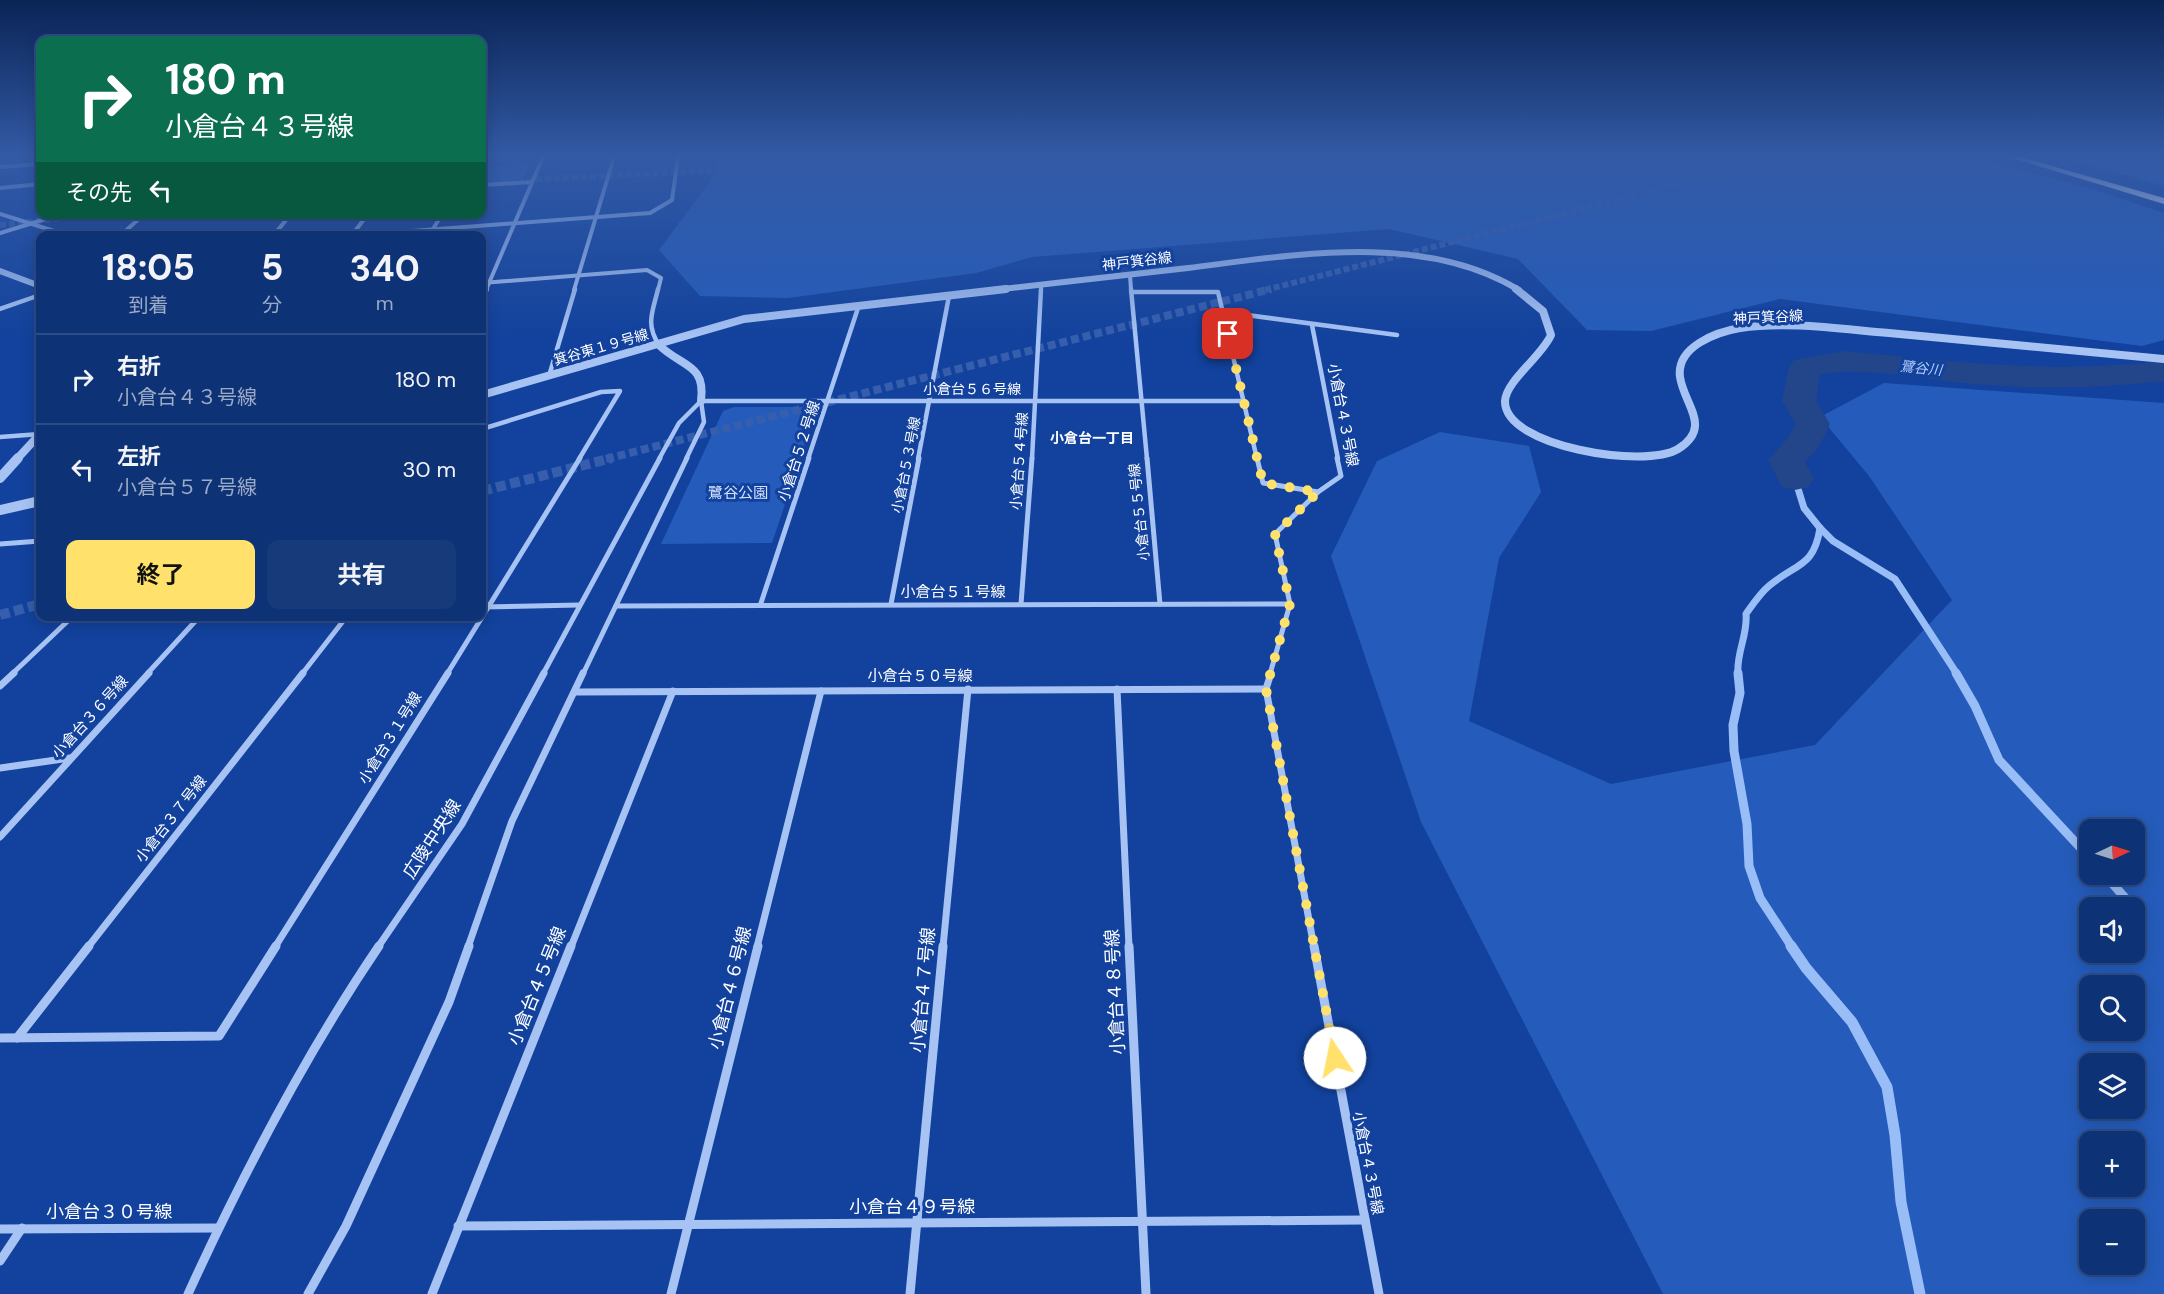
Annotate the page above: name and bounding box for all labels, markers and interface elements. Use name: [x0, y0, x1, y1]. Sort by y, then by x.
text: 180 m: [165, 52, 286, 107]
icon: right: [66, 60, 144, 138]
text: 小倉台４３号線: [165, 109, 354, 144]
icon: left: [144, 174, 177, 207]
text: その先: [66, 178, 132, 207]
text: 18:05: [102, 244, 195, 291]
text: 5: [261, 244, 283, 291]
text: 340: [349, 245, 420, 292]
street label: 神戸箕谷線: [1101, 248, 1173, 274]
text: m: [376, 290, 394, 316]
text: 到着: [128, 292, 168, 318]
text: 分: [262, 292, 282, 318]
street label: 神戸箕谷線: [1733, 306, 1803, 328]
pin: [1202, 308, 1253, 359]
icon: arrive: [1211, 317, 1244, 350]
street label: 箕谷東１９号線: [551, 325, 651, 369]
text: 右折: [117, 352, 161, 381]
water label: 鷺谷川: [1899, 357, 1945, 379]
street label: 小倉台４３号線: [1323, 362, 1363, 468]
icon: right: [66, 363, 99, 396]
text: 180 m: [395, 365, 456, 394]
street label: 小倉台５６号線: [923, 380, 1021, 398]
text: 小倉台４３号線: [117, 384, 257, 410]
street label: 小倉台５２号線: [773, 398, 825, 504]
street label: 小倉台５４号線: [1007, 411, 1031, 511]
street label: 小倉台５３号線: [888, 415, 924, 515]
district label: 小倉台一丁目: [1050, 429, 1134, 447]
text: 左折: [117, 442, 161, 471]
icon: left: [66, 453, 99, 486]
text: 30 m: [402, 455, 456, 484]
street label: 小倉台５５号線: [1125, 462, 1153, 562]
text: 小倉台５７号線: [117, 474, 257, 500]
park label: 鷺谷公園: [708, 483, 768, 503]
button: 終了: [66, 540, 255, 609]
button: 共有: [267, 540, 456, 609]
street label: 小倉台５１号線: [900, 582, 1006, 602]
street label: 小倉台５０号線: [867, 666, 973, 686]
street label: 小倉台３６号線: [47, 671, 133, 763]
street label: 小倉台３１号線: [354, 688, 426, 788]
street label: 小倉台３７号線: [131, 771, 211, 867]
street label: 広陵中央線: [397, 795, 467, 883]
north arrow: [2079, 819, 2145, 885]
map controls: [2079, 819, 2145, 1275]
button: sound: [2079, 897, 2145, 963]
street label: 小倉台４５号線: [502, 923, 572, 1049]
street label: 小倉台４６号線: [703, 924, 757, 1052]
street label: 小倉台４７号線: [906, 926, 940, 1054]
street label: 小倉台４８号線: [1100, 928, 1130, 1056]
button: search: [2079, 975, 2145, 1041]
position arrow: [1303, 1026, 1367, 1090]
button: layers: [2079, 1053, 2145, 1119]
street label: 小倉台４３号線: [1348, 1110, 1388, 1216]
button: +: [2079, 1131, 2145, 1197]
street label: 小倉台４９号線: [849, 1195, 975, 1219]
street label: 小倉台３０号線: [46, 1200, 172, 1224]
button: −: [2079, 1209, 2145, 1275]

